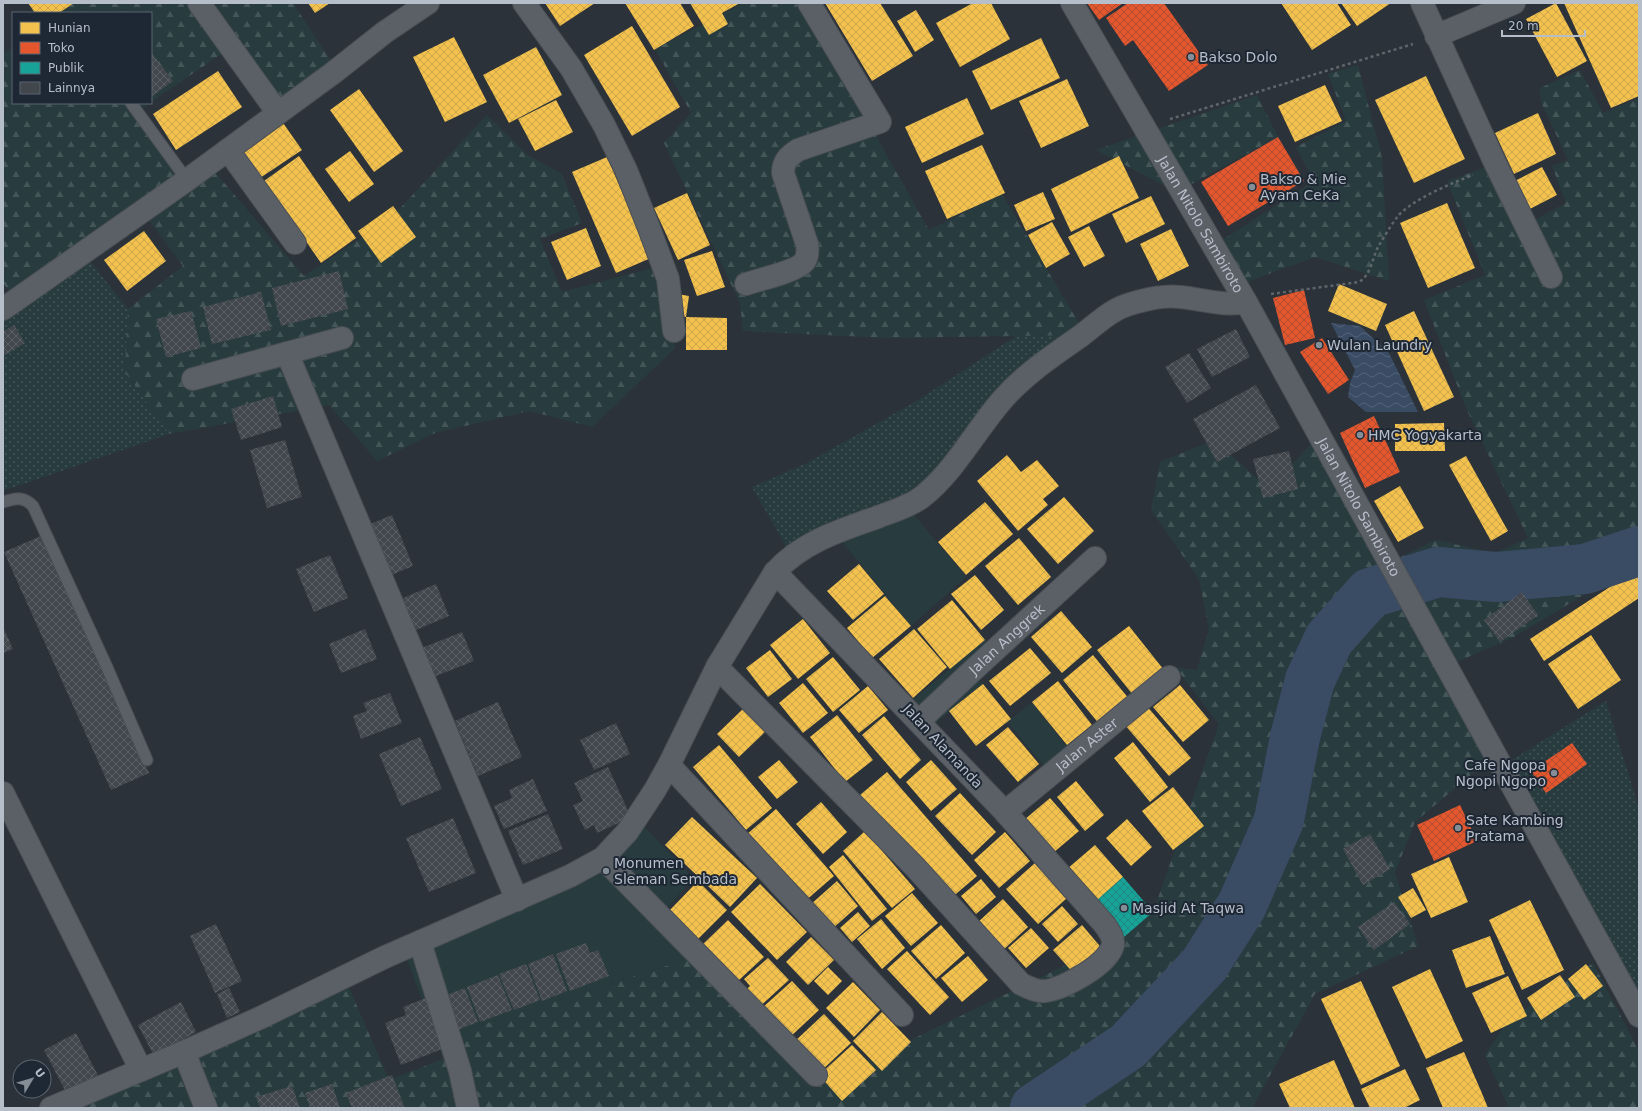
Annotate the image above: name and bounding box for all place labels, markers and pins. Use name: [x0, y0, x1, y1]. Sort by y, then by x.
place label: Bakso Dolo: [1199, 49, 1277, 65]
marker: Bakso Dolo: [1186, 52, 1196, 62]
place label: Bakso & Mie Ayam CeKa: [1260, 171, 1347, 203]
marker: Bakso & Mie Ayam CeKa: [1247, 182, 1257, 192]
place label: Wulan Laundry: [1327, 337, 1432, 353]
marker: Wulan Laundry: [1314, 340, 1324, 350]
place label: HMC Yogyakarta: [1368, 427, 1482, 443]
marker: HMC Yogyakarta: [1355, 430, 1365, 440]
place label: Cafe Ngopa Ngopi Ngopo: [1455, 757, 1546, 789]
marker: Cafe Ngopa Ngopi Ngopo: [1549, 768, 1559, 778]
place label: Sate Kambing Pratama: [1466, 812, 1564, 844]
marker: Sate Kambing Pratama: [1453, 823, 1463, 833]
place label: Monumen Sleman Sembada: [614, 855, 737, 887]
marker: Monumen Sleman Sembada: [601, 866, 611, 876]
place label: Masjid At Taqwa: [1132, 900, 1244, 916]
marker: Masjid At Taqwa: [1119, 903, 1129, 913]

